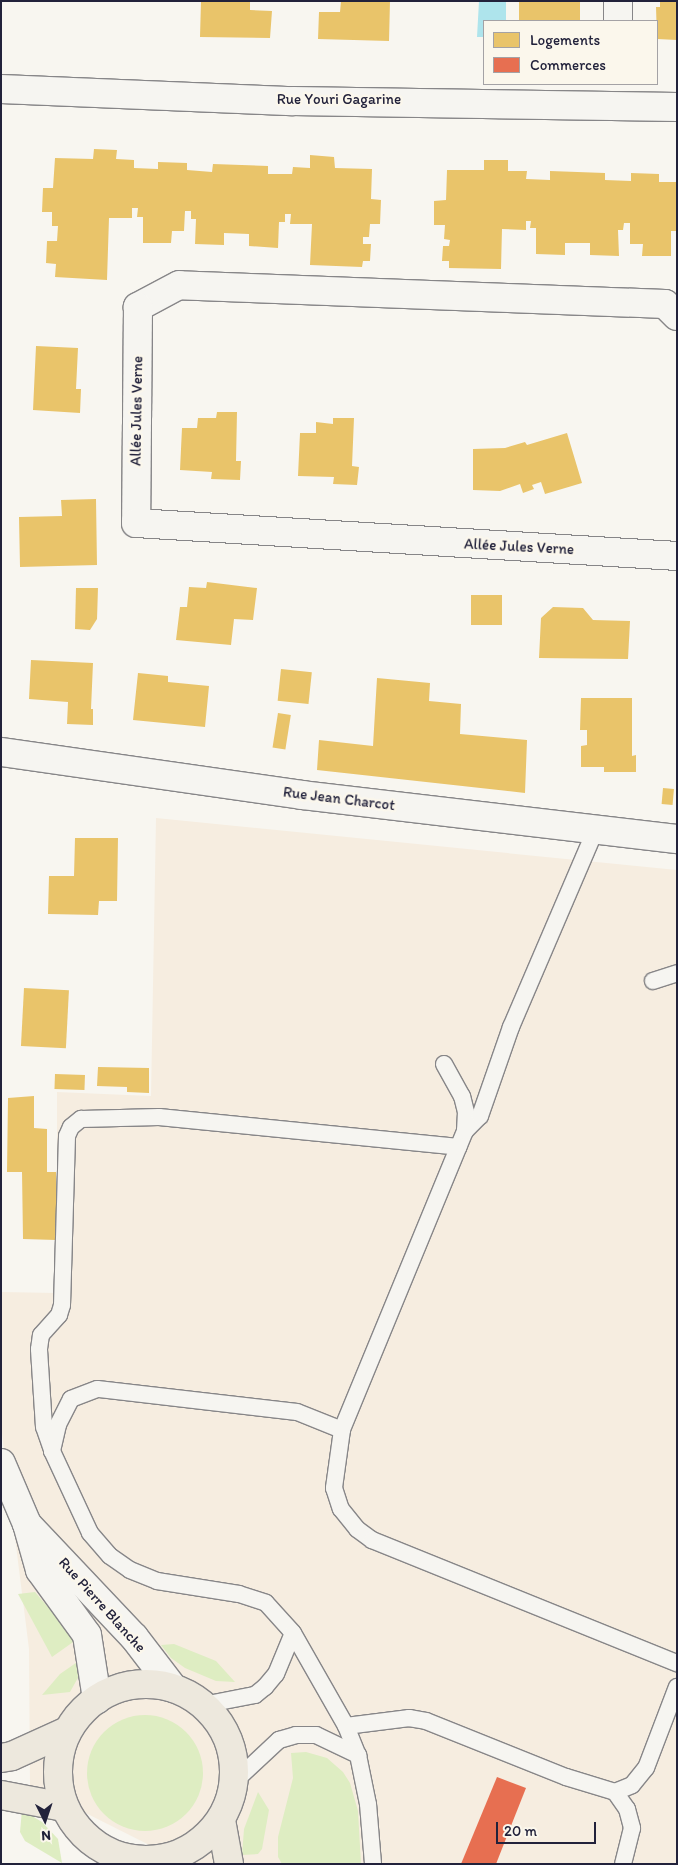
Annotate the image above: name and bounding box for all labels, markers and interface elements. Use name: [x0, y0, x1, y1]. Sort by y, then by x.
legend: [483, 20, 658, 85]
text: Logements: [530, 31, 600, 49]
text: Commerces: [530, 56, 606, 74]
street label: Rue Youri Gagarine: [278, 91, 400, 109]
street label: Allée Jules Verne: [127, 356, 147, 466]
street label: Allée Jules Verne: [464, 535, 574, 559]
street label: Rue Jean Charcot: [282, 783, 396, 815]
street label: Rue Pierre Blanche: [55, 1554, 149, 1656]
north arrow: [20, 1795, 70, 1845]
scale bar: [498, 1812, 598, 1844]
text: 20 m: [504, 1822, 537, 1840]
text: N: [41, 1827, 51, 1844]

